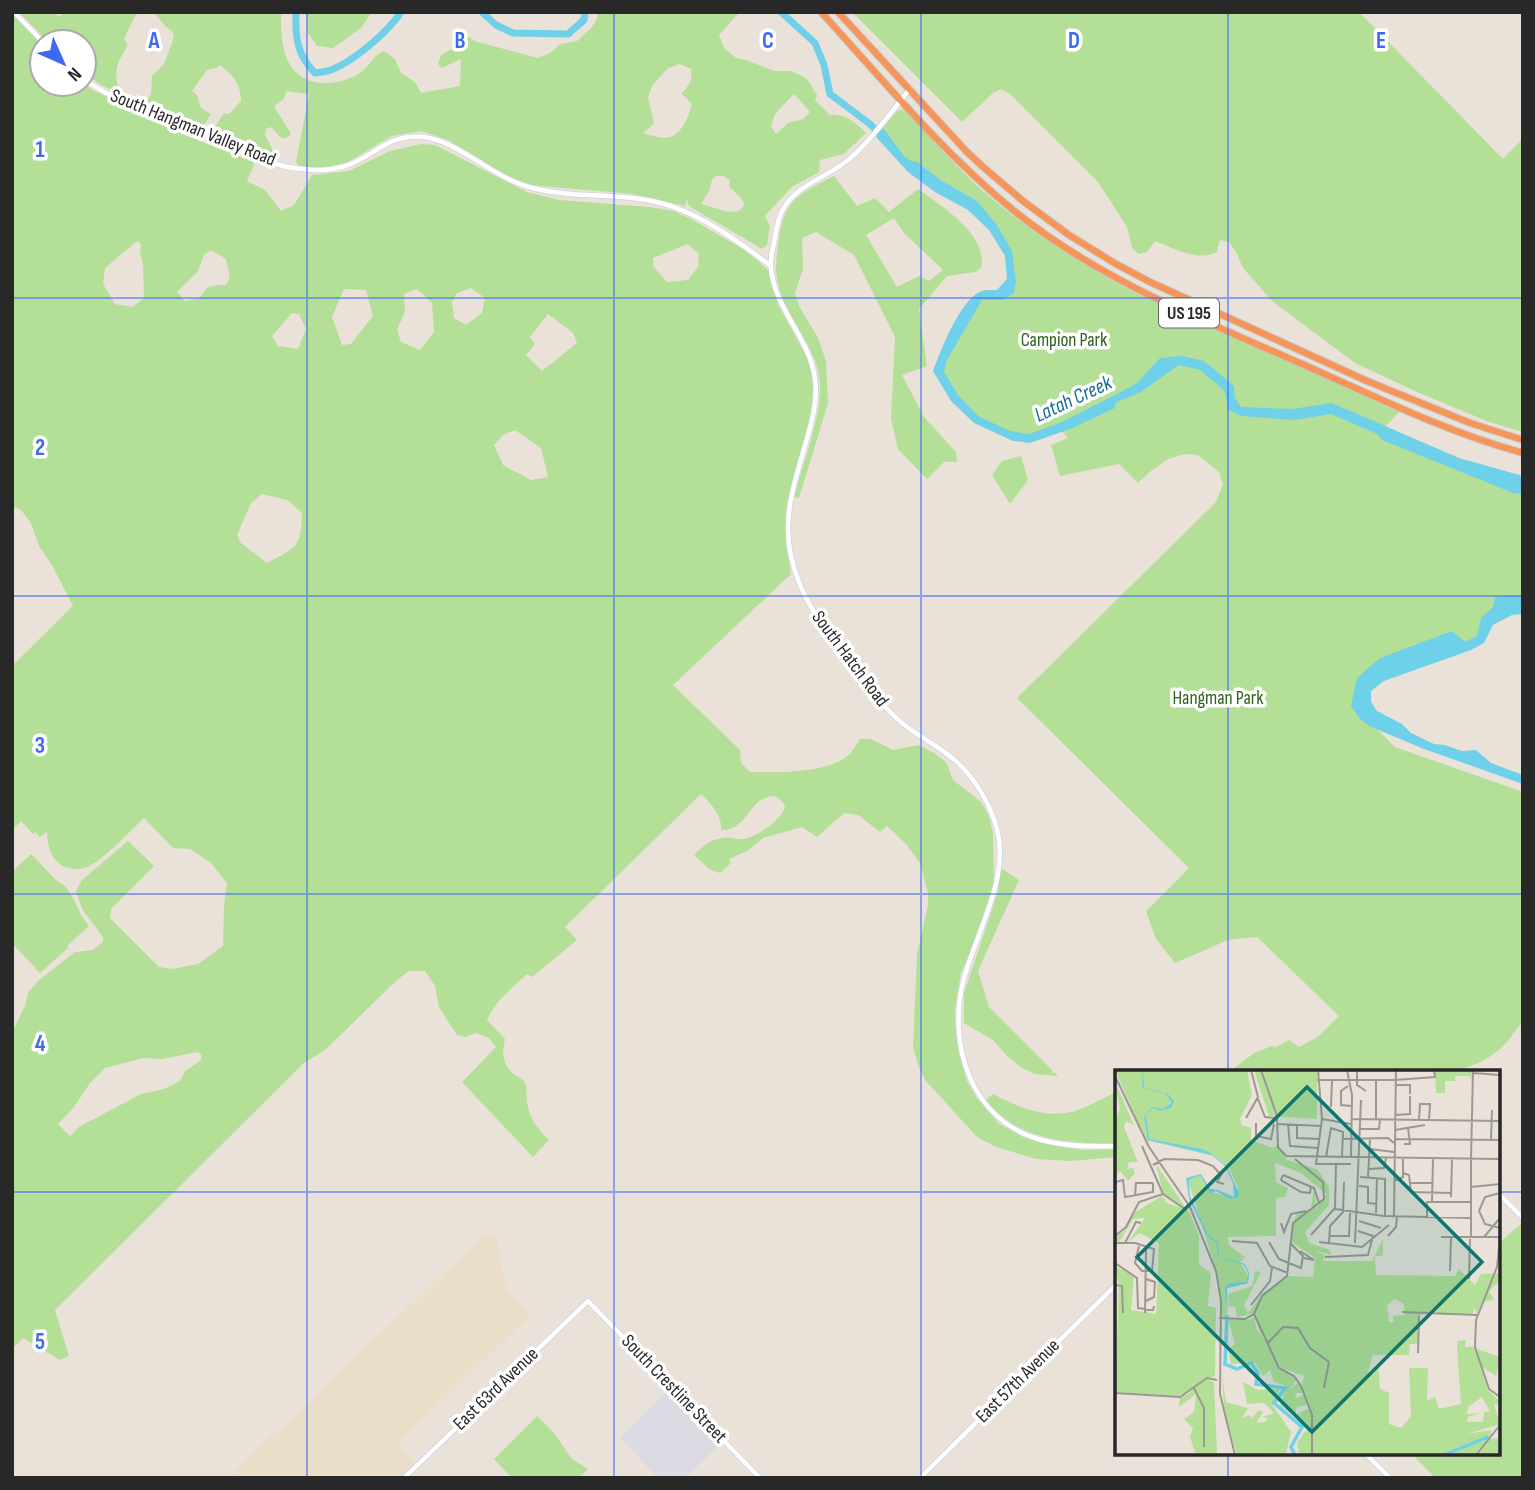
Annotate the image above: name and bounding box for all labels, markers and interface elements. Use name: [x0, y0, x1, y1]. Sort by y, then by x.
text: A: [148, 27, 161, 55]
text: B: [455, 27, 466, 55]
text: C: [762, 27, 774, 55]
text: D: [1068, 27, 1080, 55]
text: E: [1376, 27, 1386, 55]
north arrow: [28, 28, 98, 98]
text: N: [62, 62, 86, 86]
street label: South Hangman Valley Road: [107, 84, 279, 172]
text: 1: [35, 136, 45, 164]
road number: US 195: [1159, 298, 1219, 328]
park label: Campion Park: [1021, 329, 1108, 352]
water label: Latah Creek: [1030, 370, 1117, 428]
text: 2: [35, 434, 45, 462]
street label: South Hatch Road: [807, 607, 893, 711]
park label: Hangman Park: [1172, 687, 1264, 710]
text: 3: [35, 732, 45, 760]
text: 4: [35, 1030, 46, 1058]
inset map: [1115, 1070, 1500, 1455]
text: 5: [35, 1328, 45, 1356]
street label: South Crestline Street: [616, 1330, 732, 1448]
street label: East 57th Avenue: [971, 1334, 1065, 1428]
street label: East 63rd Avenue: [449, 1343, 543, 1435]

